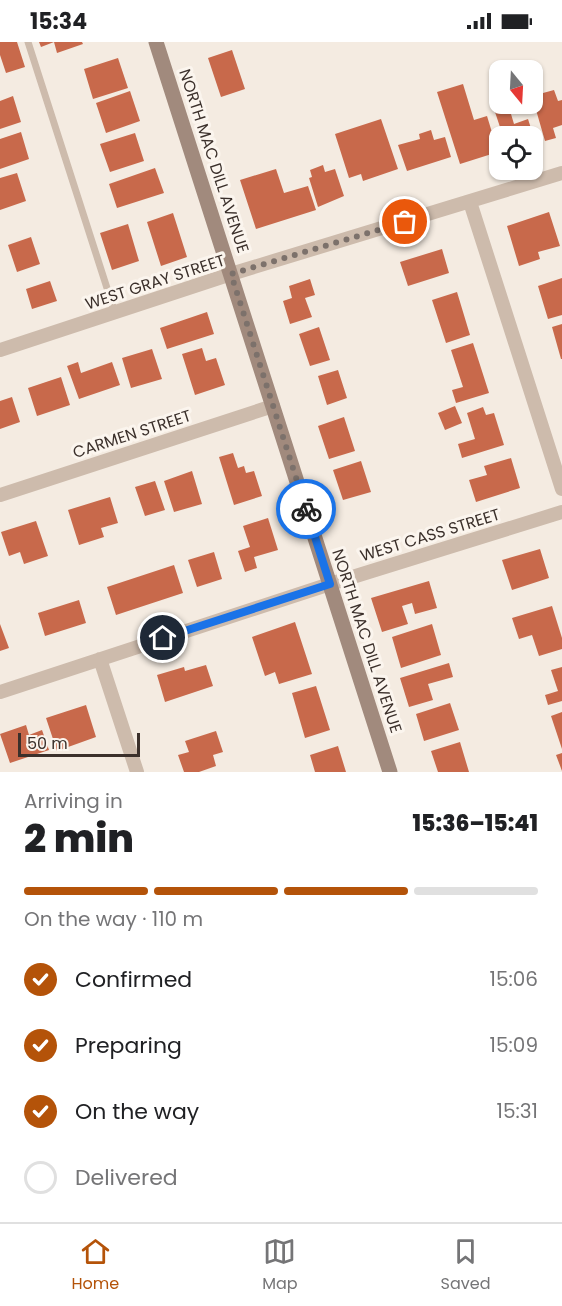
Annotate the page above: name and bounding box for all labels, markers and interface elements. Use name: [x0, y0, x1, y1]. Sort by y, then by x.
text: 15:34: [30, 6, 87, 37]
north arrow: [489, 60, 543, 114]
map controls: [489, 60, 543, 180]
street label: NORTH MAC DILL AVENUE: [173, 66, 255, 256]
button: locate: [489, 126, 543, 180]
pin: [379, 196, 430, 247]
icon: bag: [388, 205, 421, 238]
street label: WEST GRAY STREET: [82, 248, 228, 315]
street label: CARMEN STREET: [70, 404, 194, 464]
courier: [276, 479, 336, 539]
icon: bike: [290, 493, 323, 526]
street label: WEST CASS STREET: [357, 503, 503, 567]
street label: NORTH MAC DILL AVENUE: [326, 546, 408, 736]
pin: [137, 612, 188, 663]
icon: home: [146, 621, 179, 654]
scale bar: [18, 730, 140, 758]
text: 50 m: [27, 732, 68, 755]
text: Arriving in: [24, 787, 123, 815]
text: 15:36–15:41: [413, 808, 538, 839]
text: 2 min: [24, 811, 134, 866]
text: On the way · 110 m: [24, 905, 203, 933]
icon: check: [24, 963, 57, 996]
text: Confirmed: [75, 964, 192, 995]
text: 15:06: [490, 965, 538, 993]
icon: check: [24, 1029, 57, 1062]
text: Preparing: [75, 1030, 182, 1061]
text: 15:09: [490, 1031, 538, 1059]
icon: check: [24, 1095, 57, 1128]
text: On the way: [75, 1096, 199, 1127]
text: 15:31: [497, 1097, 538, 1125]
text: Delivered: [75, 1162, 178, 1193]
tab: Home: [71, 1235, 119, 1296]
tab: Map: [262, 1235, 298, 1296]
tab: Saved: [441, 1235, 490, 1296]

